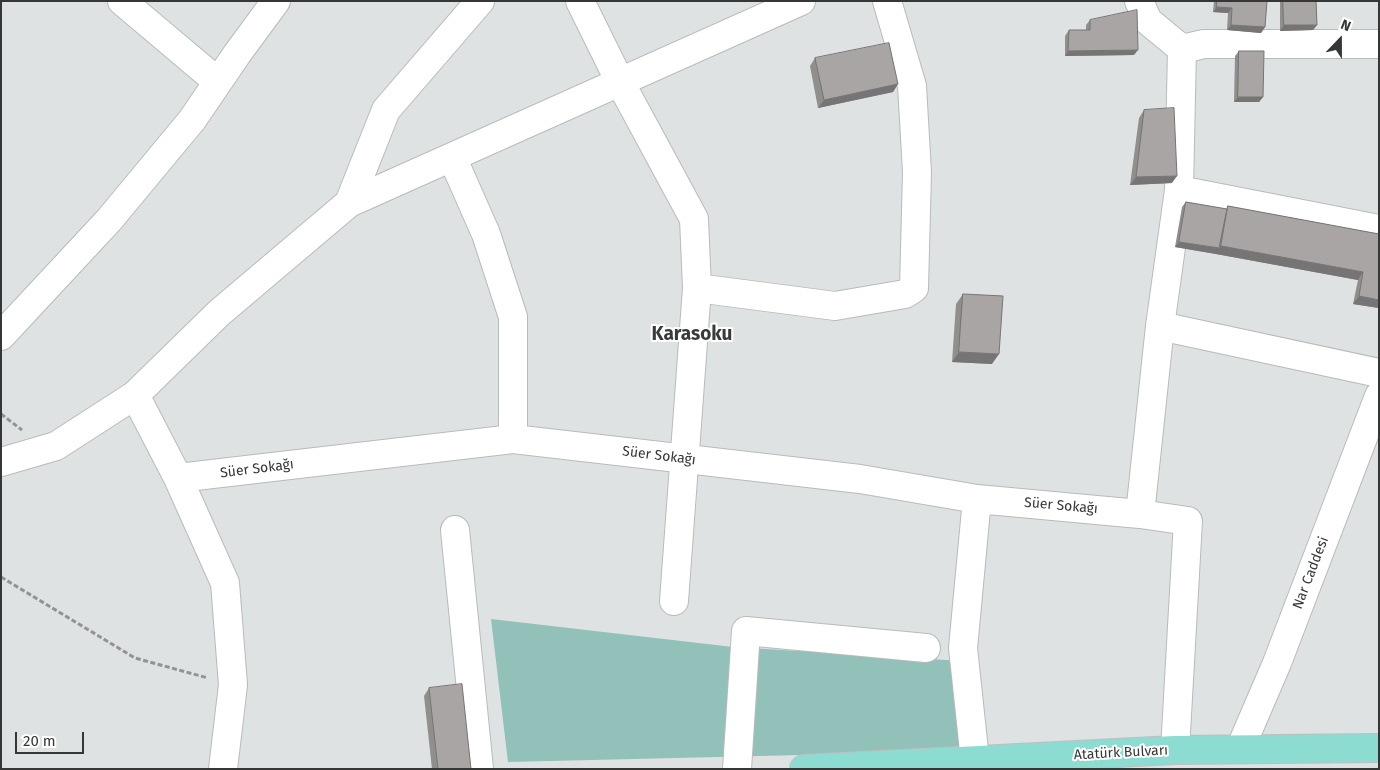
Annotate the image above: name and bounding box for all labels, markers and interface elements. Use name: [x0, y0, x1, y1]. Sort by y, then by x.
north arrow: [1315, 15, 1365, 65]
text: N: [1338, 16, 1353, 35]
district label: Karasoku: [652, 324, 732, 346]
street label: Süer Sokağı: [621, 443, 697, 469]
street label: Süer Sokağı: [219, 456, 295, 482]
street label: Süer Sokağı: [1023, 494, 1099, 518]
street label: Nar Caddesi: [1289, 534, 1333, 612]
scale bar: [18, 722, 86, 754]
text: 20 m: [23, 732, 56, 750]
street label: Atatürk Bulvarı: [1073, 742, 1169, 764]

